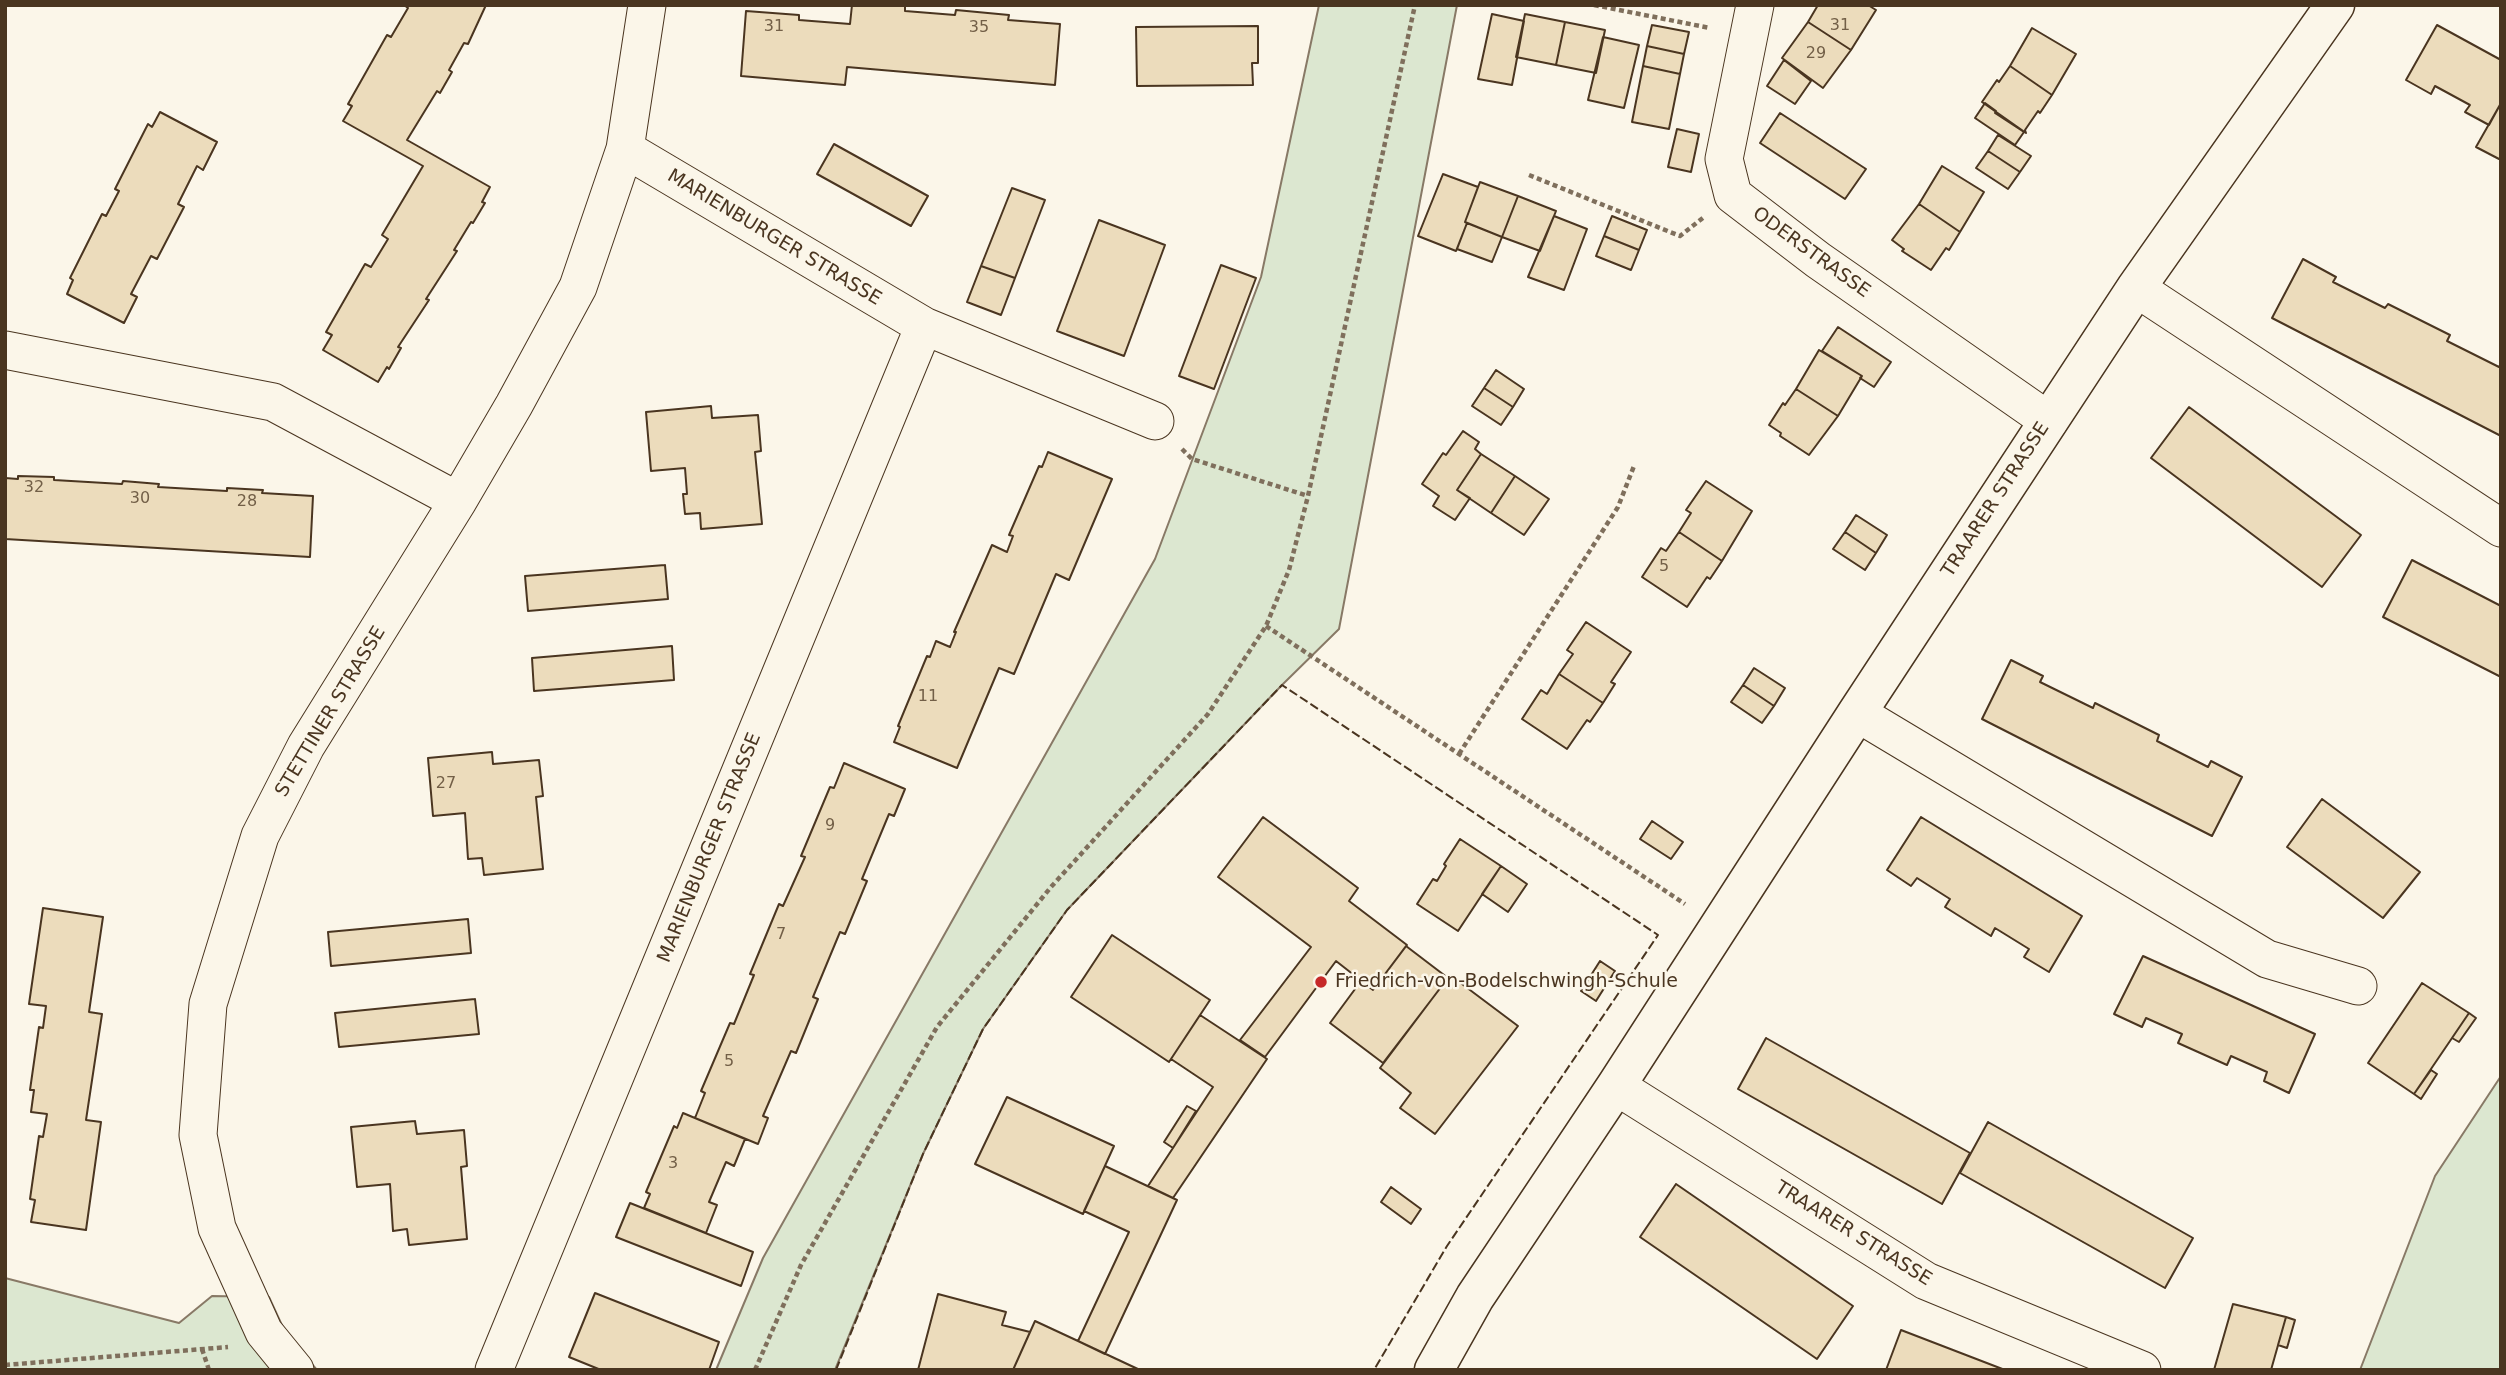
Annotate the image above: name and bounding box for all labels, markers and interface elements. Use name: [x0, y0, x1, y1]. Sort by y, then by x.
house number: 31: [1830, 16, 1850, 36]
house number: 31: [764, 17, 784, 37]
house number: 35: [969, 18, 989, 38]
house number: 29: [1806, 44, 1826, 64]
street label: MARIENBURGER STRASSE: [663, 165, 885, 311]
street label: ODERSTRASSE: [1748, 203, 1874, 303]
street label: TRAARER STRASSE: [1937, 418, 2055, 582]
house number: 32: [24, 478, 44, 498]
house number: 30: [130, 489, 150, 509]
house number: 28: [237, 492, 257, 512]
house number: 5: [1659, 557, 1669, 577]
street label: STETTINER STRASSE: [271, 623, 391, 801]
house number: 11: [918, 687, 938, 707]
street label: MARIENBURGER STRASSE: [653, 730, 767, 966]
house number: 27: [436, 774, 456, 794]
house number: 9: [825, 816, 835, 836]
house number: 7: [776, 925, 786, 945]
place label: Friedrich-von-Bodelschwingh-Schule: [1335, 971, 1678, 993]
marker: Friedrich-von-Bodelschwingh-Schule: [1313, 974, 1329, 990]
house number: 5: [724, 1052, 734, 1072]
house number: 3: [668, 1154, 678, 1174]
street label: TRAARER STRASSE: [1771, 1177, 1935, 1291]

